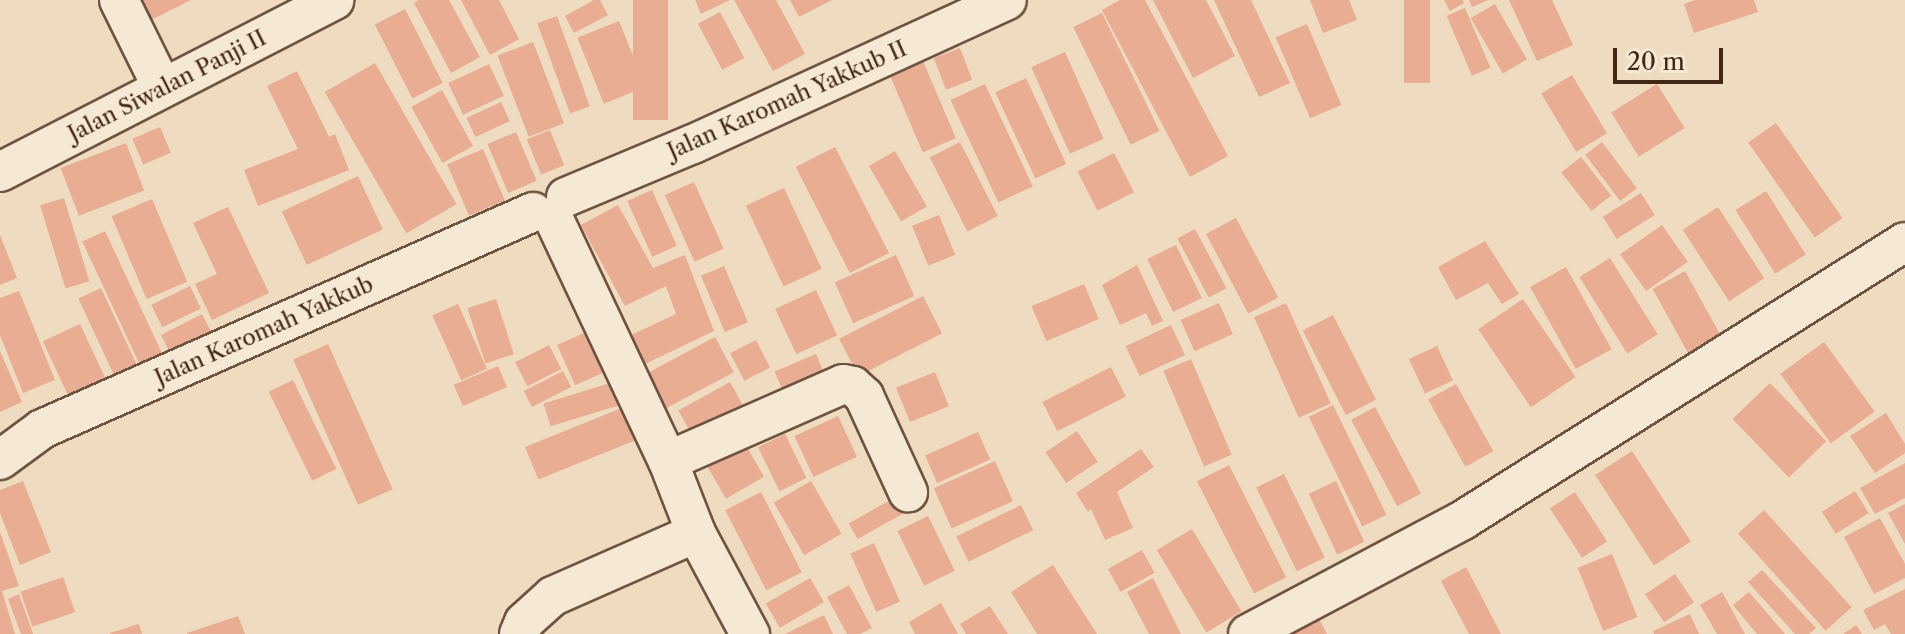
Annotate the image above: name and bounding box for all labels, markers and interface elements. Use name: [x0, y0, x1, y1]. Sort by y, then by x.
street label: Jalan Siwalan Panji II: [64, 25, 270, 147]
scale bar: [1617, 32, 1727, 82]
street label: Jalan Karomah Yakkub II: [663, 35, 911, 165]
text: 20 m: [1627, 47, 1685, 76]
street label: Jalan Karomah Yakkub: [150, 271, 378, 391]

